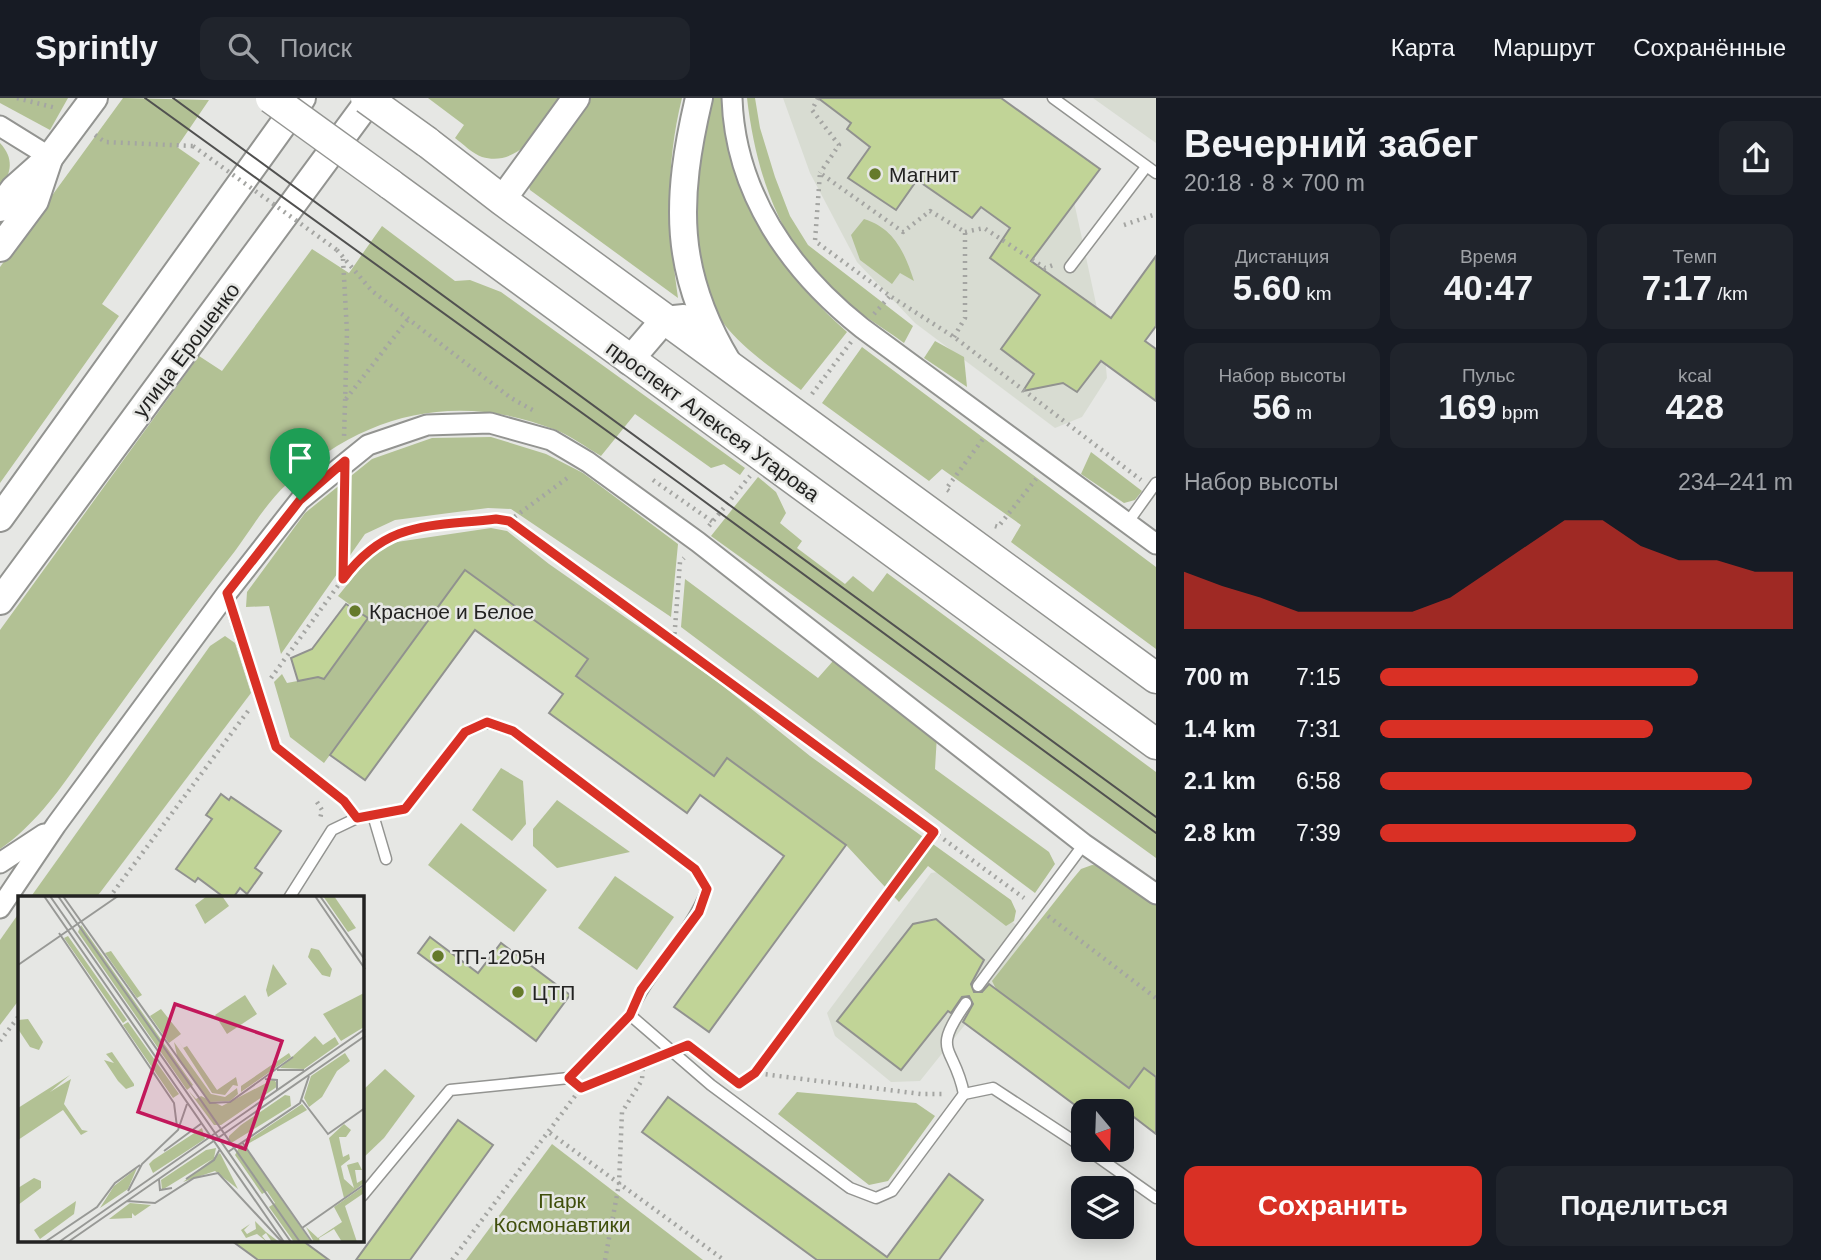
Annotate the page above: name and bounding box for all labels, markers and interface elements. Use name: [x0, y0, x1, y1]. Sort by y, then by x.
search box: [200, 17, 690, 80]
text: Sprintly: [35, 29, 158, 66]
icon: search: [224, 29, 262, 67]
text: Поиск: [280, 33, 352, 63]
text: Карта: [1391, 34, 1455, 61]
text: Маршрут: [1493, 34, 1595, 61]
text: Сохранённые: [1633, 34, 1786, 61]
button: share: [1719, 121, 1793, 195]
text: Вечерний забег: [1184, 123, 1478, 165]
place label: Магнит: [889, 163, 959, 186]
marker: Магнит: [867, 166, 883, 182]
text: 20:18 · 8 × 700 m: [1184, 170, 1365, 196]
text: Дистанция: [1235, 246, 1329, 267]
text: Время: [1460, 246, 1517, 267]
text: Темп: [1673, 246, 1717, 267]
text: 5.60: [1233, 268, 1301, 307]
text: 40:47: [1444, 268, 1533, 307]
text: 7:17: [1642, 268, 1712, 307]
street label: улица Ерошенко: [128, 278, 244, 422]
text: km: [1301, 283, 1332, 304]
text: /km: [1712, 283, 1748, 304]
street label: проспект Алексея Угарова: [602, 336, 824, 506]
text: Набор высоты: [1218, 365, 1346, 386]
text: Пульс: [1462, 365, 1515, 386]
text: kcal: [1678, 365, 1712, 386]
text: 56: [1252, 387, 1291, 426]
text: 169: [1438, 387, 1497, 426]
text: 428: [1666, 387, 1724, 426]
text: m: [1291, 402, 1312, 423]
text: bpm: [1497, 402, 1539, 423]
pin: [270, 428, 330, 500]
icon: arrive: [281, 439, 319, 477]
text: Набор высоты: [1184, 469, 1338, 495]
text: 234–241 m: [1678, 469, 1793, 495]
place label: Красное и Белое: [369, 600, 534, 623]
marker: Красное и Белое: [347, 603, 363, 619]
text: 700 m: [1184, 664, 1249, 690]
text: 7:15: [1296, 664, 1341, 690]
text: 1.4 km: [1184, 716, 1256, 742]
text: 7:31: [1296, 716, 1341, 742]
text: 2.1 km: [1184, 768, 1256, 794]
text: 6:58: [1296, 768, 1341, 794]
text: 2.8 km: [1184, 820, 1256, 846]
text: 7:39: [1296, 820, 1341, 846]
inset map: [18, 896, 364, 1242]
place label: ТП-1205н: [452, 945, 545, 968]
marker: ТП-1205н: [430, 948, 446, 964]
place label: ЦТП: [532, 981, 575, 1004]
marker: ЦТП: [510, 984, 526, 1000]
north arrow: [1071, 1099, 1134, 1162]
map controls: [1071, 1099, 1134, 1239]
button: Сохранить: [1184, 1166, 1482, 1246]
button: Поделиться: [1496, 1166, 1793, 1246]
button: layers: [1071, 1176, 1134, 1239]
park label: Парк Космонавтики: [494, 1189, 630, 1236]

